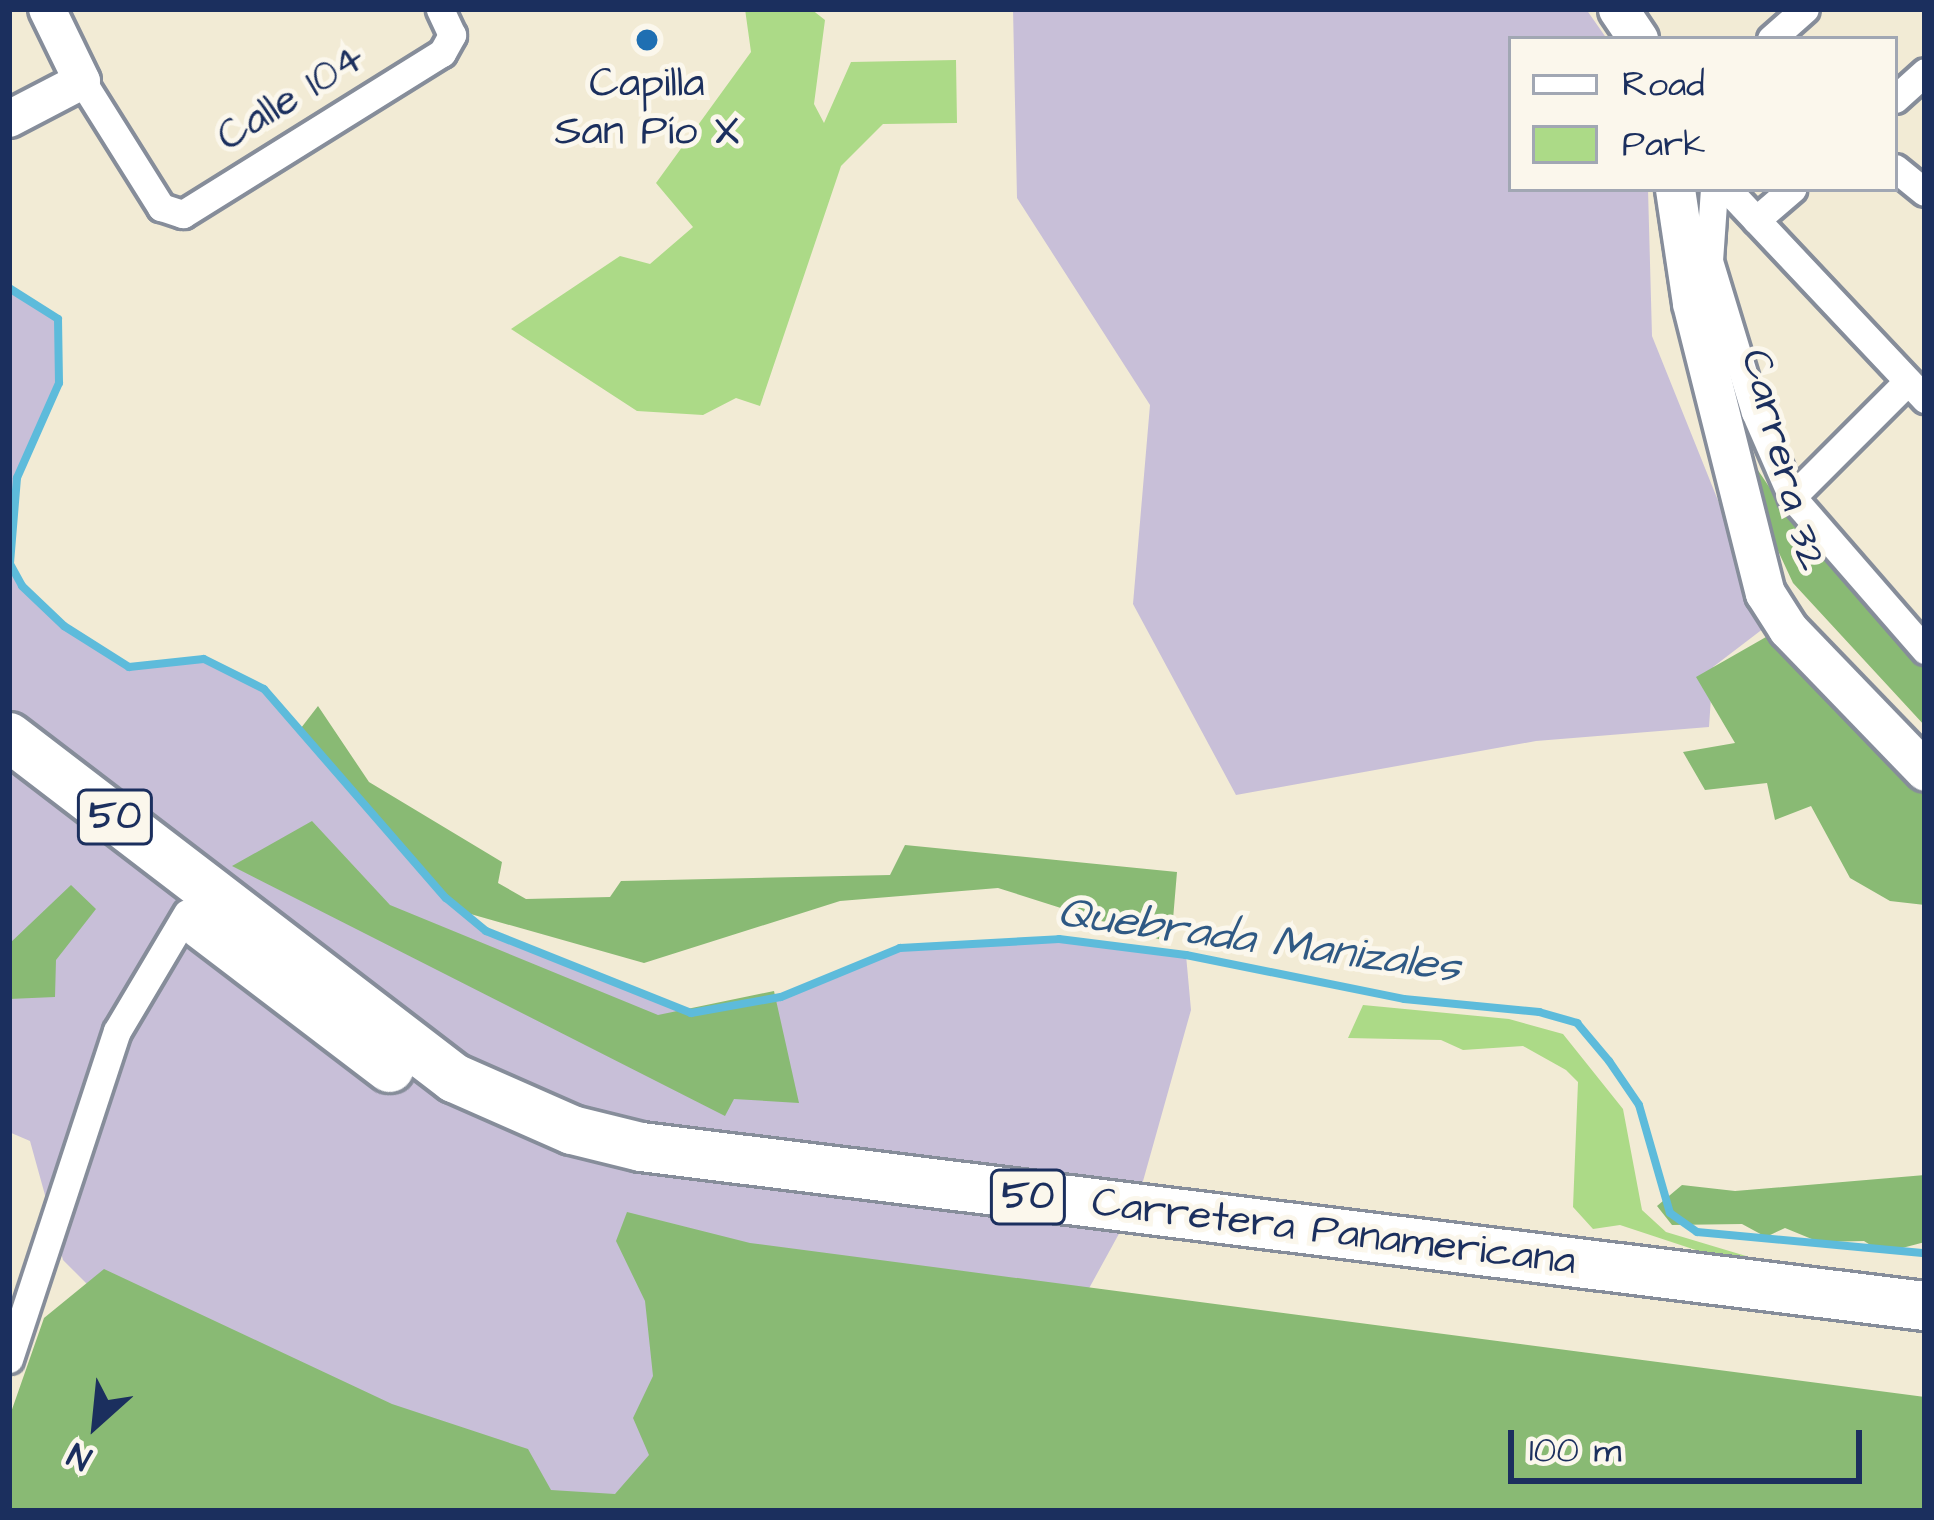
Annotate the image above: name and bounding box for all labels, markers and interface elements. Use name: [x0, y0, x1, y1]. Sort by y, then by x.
marker: Capilla San Pío X: [634, 27, 660, 53]
street label: Calle 104: [208, 33, 374, 163]
legend: [1508, 36, 1898, 192]
place label: Capilla San Pío X: [555, 59, 739, 158]
text: Road: [1622, 59, 1705, 110]
text: Park: [1622, 119, 1705, 170]
street label: Carrera 32: [1729, 344, 1837, 576]
road number: 50: [76, 784, 154, 850]
water label: Quebrada Manizales: [1055, 886, 1463, 996]
road number: 50: [989, 1164, 1067, 1230]
street label: Carretera Panamericana: [1089, 1177, 1579, 1287]
north arrow: [36, 1364, 156, 1484]
scale bar: [1514, 1406, 1868, 1480]
text: 100 m: [1529, 1425, 1621, 1476]
text: N: [60, 1431, 99, 1481]

